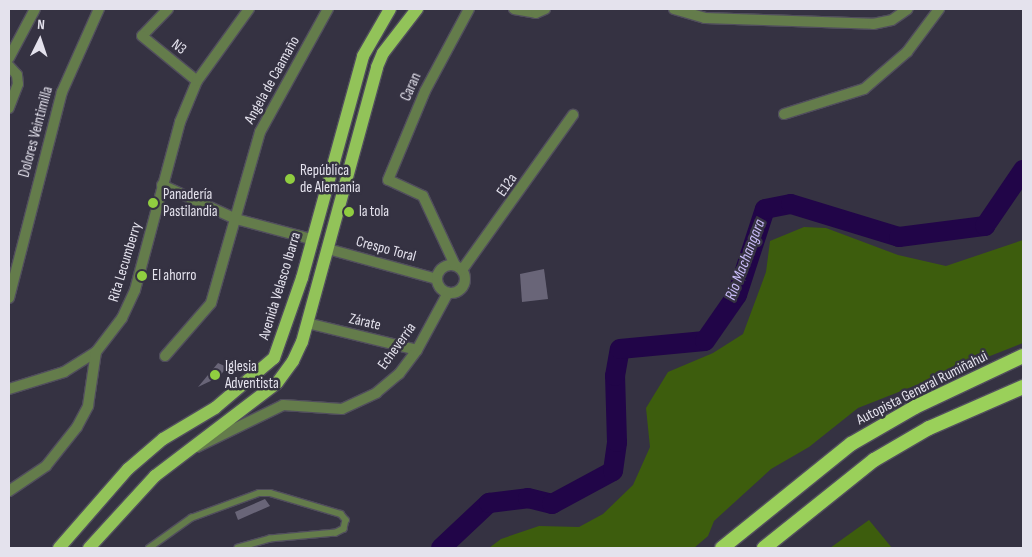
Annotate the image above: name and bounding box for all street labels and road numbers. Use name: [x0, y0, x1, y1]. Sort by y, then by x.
street label: Angela de Caamaño: [241, 33, 303, 127]
street label: N3: [168, 36, 190, 58]
street label: Caran: [397, 70, 425, 104]
street label: Dolores Veintimilla: [15, 85, 57, 179]
street label: E12a: [493, 170, 521, 200]
street label: Rita Lecumberry: [104, 220, 146, 304]
street label: Avenida Velasco Ibarra: [255, 230, 305, 342]
street label: Crespo Toral: [354, 232, 418, 266]
street label: Zárate: [347, 310, 383, 334]
street label: Echeverria: [374, 319, 420, 373]
street label: Autopista General Rumiñahui: [853, 347, 991, 429]

